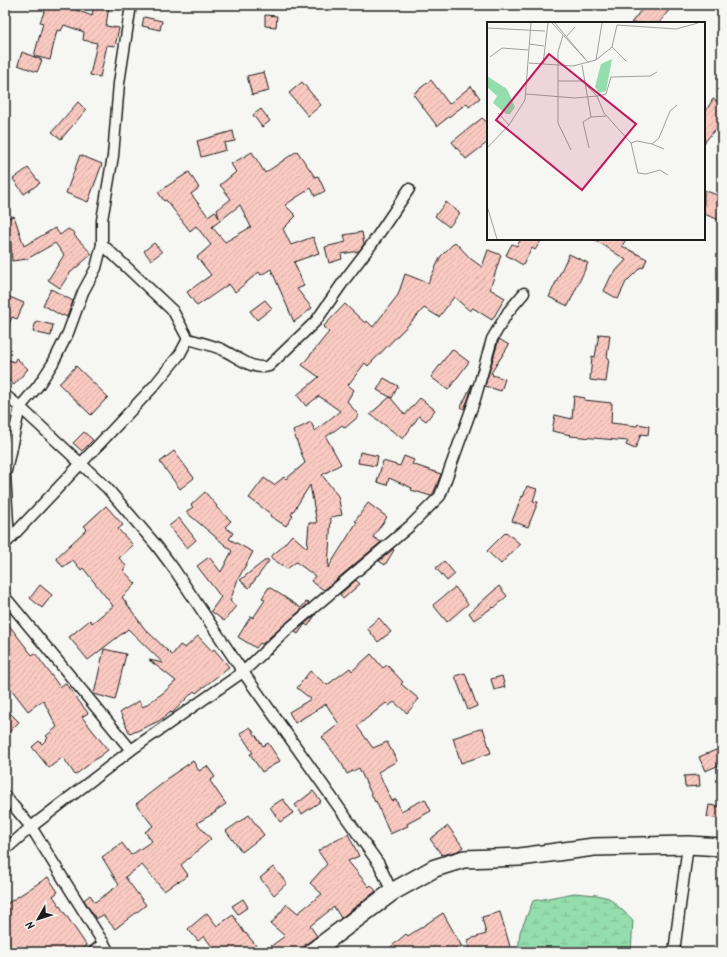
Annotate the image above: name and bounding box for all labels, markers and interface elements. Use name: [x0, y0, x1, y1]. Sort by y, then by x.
inset map: [487, 22, 705, 240]
north arrow: [18, 899, 58, 939]
text: N: [22, 916, 40, 933]

